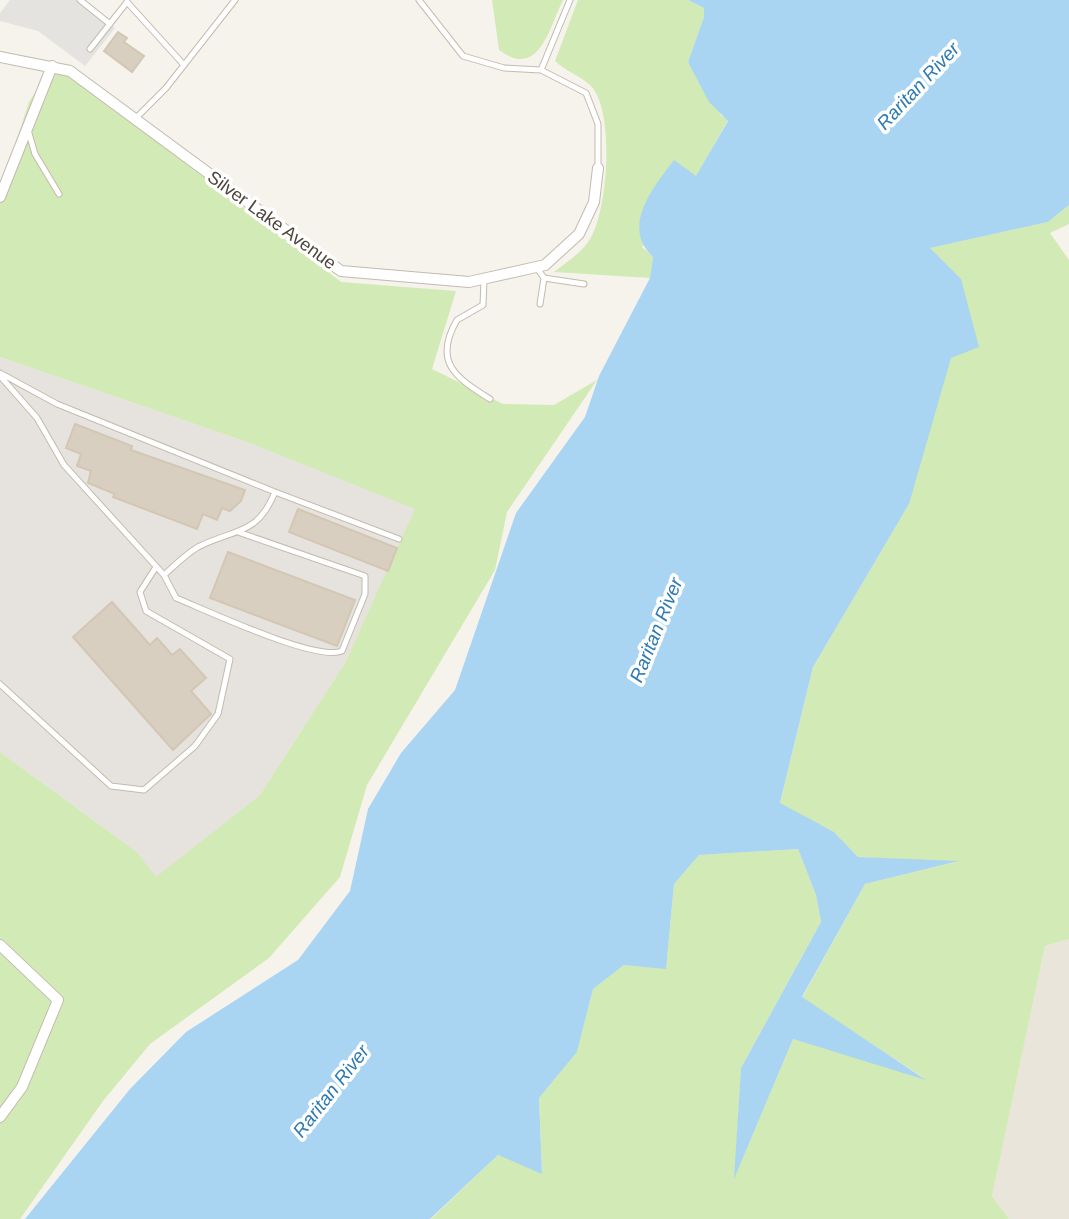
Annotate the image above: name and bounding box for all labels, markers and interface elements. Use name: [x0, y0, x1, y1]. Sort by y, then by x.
water label: Raritan River: [873, 38, 964, 134]
street label: Silver Lake Avenue: [204, 167, 340, 273]
water label: Raritan River: [625, 574, 687, 685]
water label: Raritan River: [289, 1040, 374, 1141]

